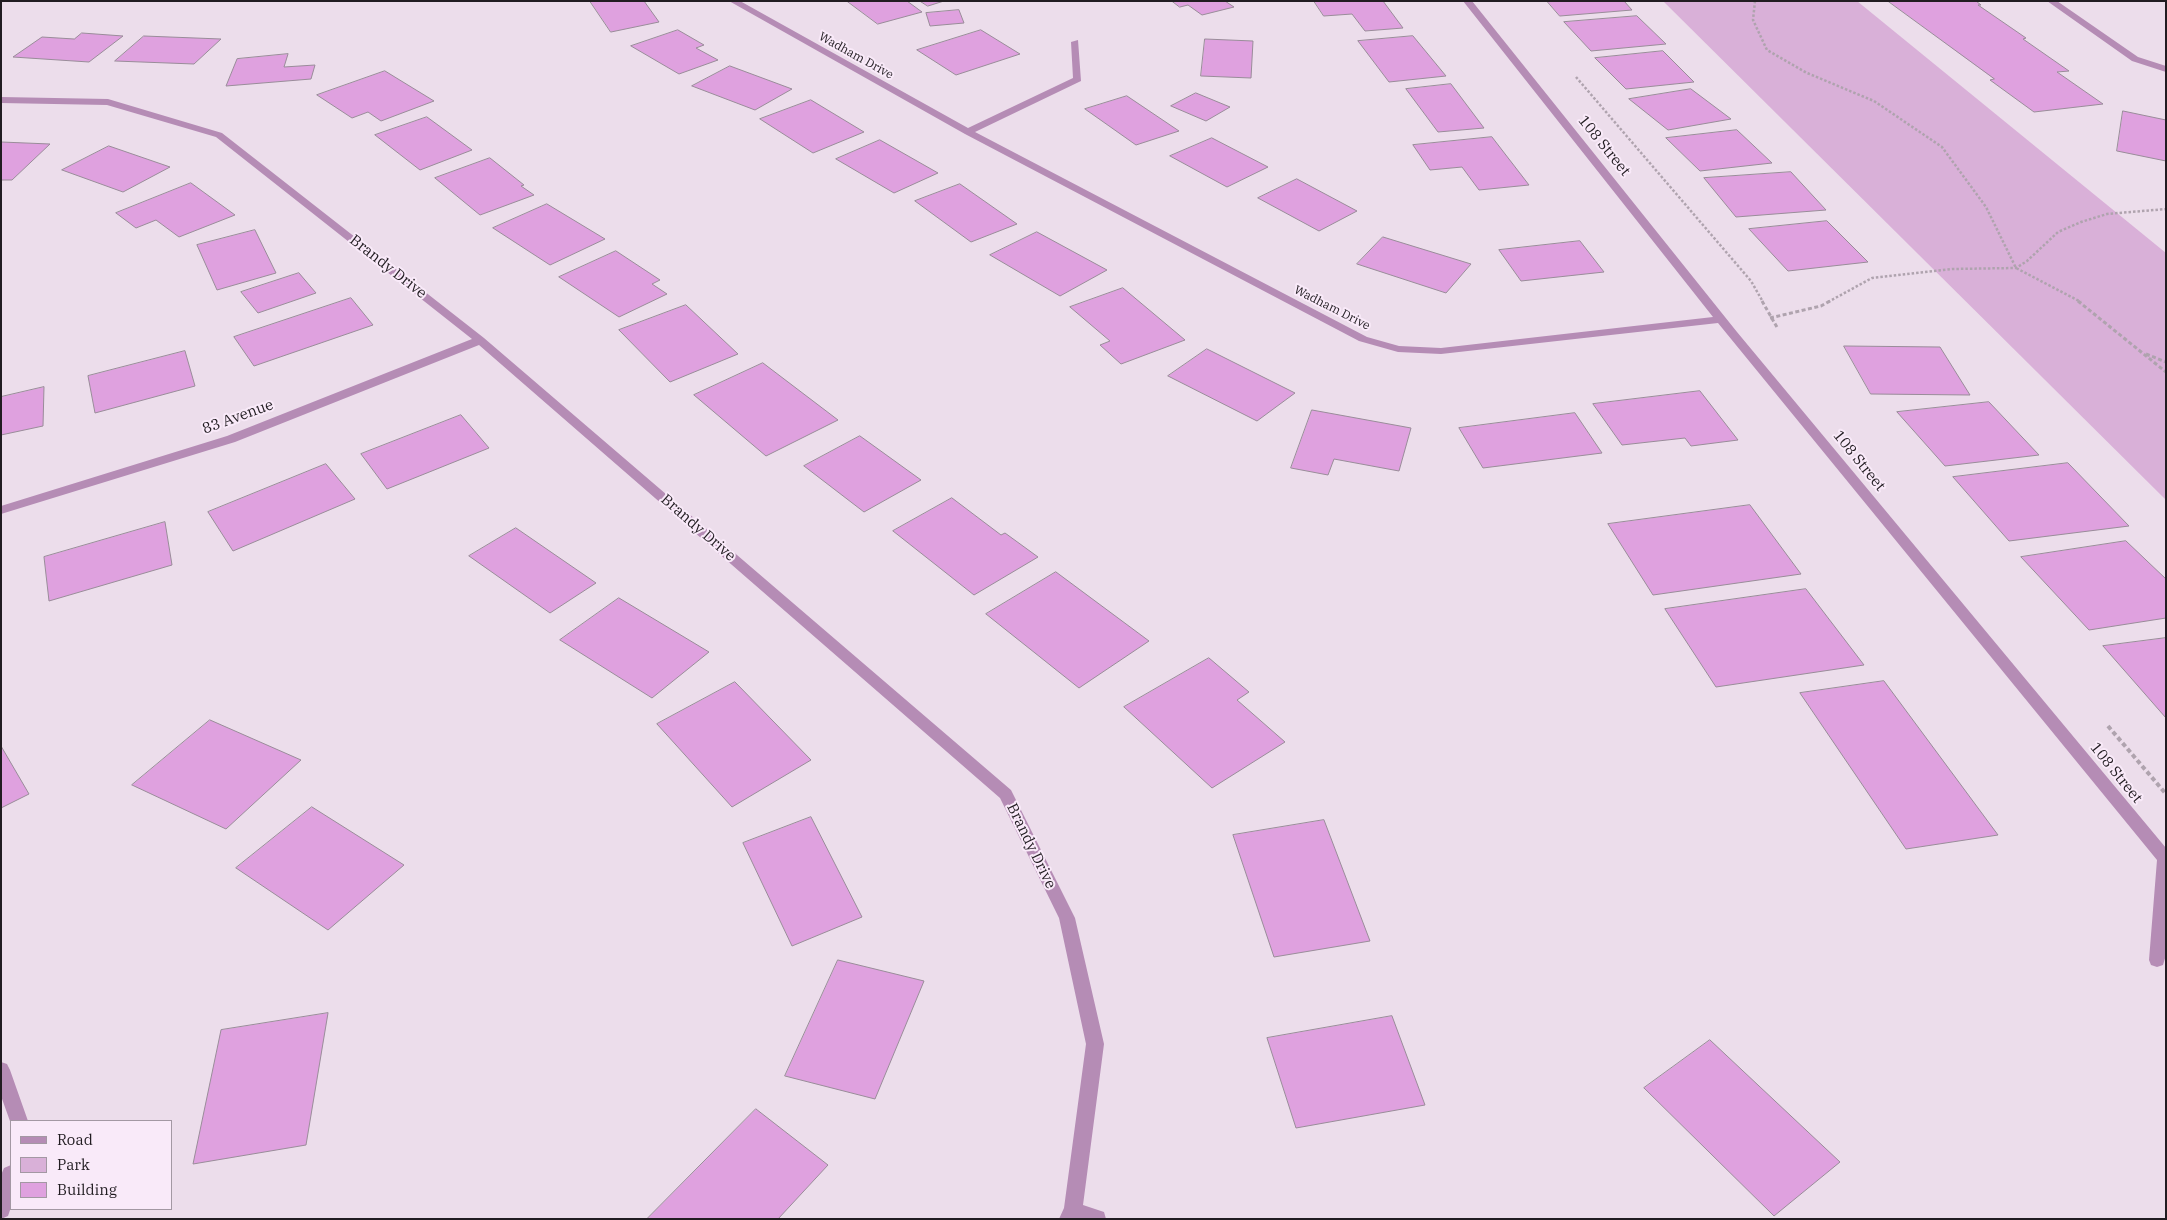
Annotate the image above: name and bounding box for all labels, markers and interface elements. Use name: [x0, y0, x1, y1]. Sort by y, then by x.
street label: Wadham Drive: [816, 30, 896, 82]
street label: 108 Street: [1574, 112, 1634, 180]
street label: Brandy Drive: [346, 231, 430, 303]
street label: Wadham Drive: [1292, 283, 1372, 333]
street label: 83 Avenue: [200, 396, 276, 438]
street label: 108 Street: [1829, 427, 1889, 495]
street label: Brandy Drive: [657, 491, 739, 565]
street label: 108 Street: [2086, 739, 2146, 807]
street label: Brandy Drive: [1003, 800, 1059, 892]
legend: [10, 1120, 172, 1210]
text: Road: [57, 1130, 93, 1149]
text: Park: [57, 1155, 90, 1174]
text: Building: [57, 1180, 117, 1199]

